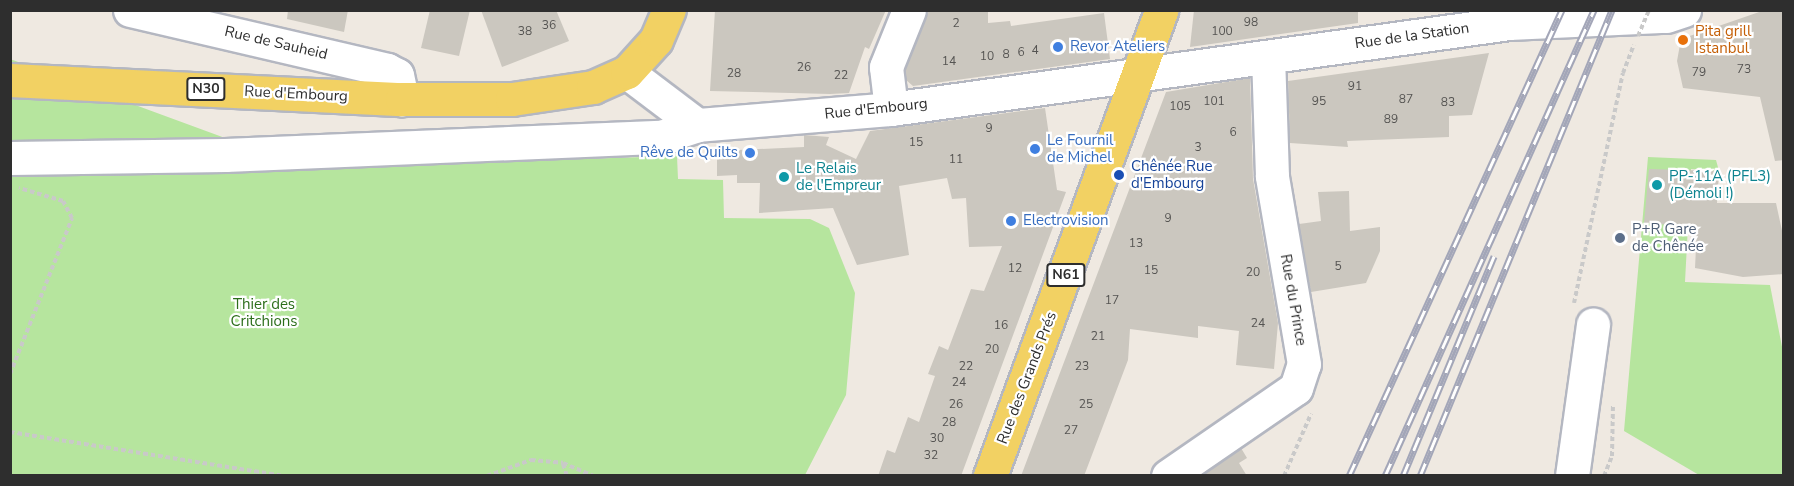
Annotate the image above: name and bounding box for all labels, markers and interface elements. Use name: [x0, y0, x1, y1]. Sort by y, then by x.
house number: 98: [1244, 16, 1258, 30]
house number: 2: [952, 17, 960, 31]
house number: 36: [542, 19, 556, 33]
street label: Rue de la Station: [1354, 19, 1470, 53]
street label: Rue de Sauheid: [223, 22, 329, 64]
place label: Pita grill Istanbul: [1695, 22, 1752, 57]
house number: 38: [518, 25, 532, 39]
house number: 100: [1211, 25, 1233, 39]
marker: Pita grill Istanbul: [1676, 33, 1690, 47]
place label: Revor Ateliers: [1070, 38, 1165, 56]
marker: Revor Ateliers: [1051, 40, 1065, 54]
house number: 4: [1031, 44, 1039, 58]
house number: 6: [1017, 46, 1025, 60]
house number: 8: [1002, 48, 1010, 62]
house number: 10: [980, 50, 994, 64]
house number: 14: [942, 55, 956, 69]
house number: 26: [797, 61, 811, 75]
house number: 73: [1737, 63, 1751, 77]
house number: 79: [1692, 66, 1706, 80]
house number: 28: [727, 67, 741, 81]
house number: 22: [834, 69, 848, 83]
road number: N30: [185, 78, 227, 100]
house number: 91: [1348, 80, 1362, 94]
street label: Rue d'Embourg: [244, 82, 348, 106]
house number: 87: [1399, 93, 1413, 107]
street label: Rue d'Embourg: [824, 95, 928, 123]
house number: 101: [1203, 95, 1225, 109]
house number: 95: [1312, 95, 1326, 109]
house number: 83: [1441, 96, 1455, 110]
house number: 105: [1169, 100, 1191, 114]
house number: 89: [1384, 113, 1398, 127]
house number: 9: [985, 122, 993, 136]
house number: 6: [1229, 126, 1237, 140]
place label: Le Fournil de Michel: [1047, 131, 1113, 166]
house number: 15: [909, 136, 923, 150]
house number: 3: [1194, 141, 1202, 155]
marker: Le Fournil de Michel: [1028, 142, 1042, 156]
place label: Rêve de Quilts: [640, 144, 738, 162]
marker: Rêve de Quilts: [743, 146, 757, 160]
house number: 11: [949, 153, 963, 167]
place label: Chênée Rue d'Embourg: [1131, 157, 1212, 192]
place label: Le Relais de l'Empreur: [796, 159, 881, 194]
place label: PP-11A (PFL3) (Démoli !): [1669, 167, 1771, 202]
marker: Chênée Rue d'Embourg: [1112, 168, 1126, 182]
marker: Le Relais de l'Empreur: [777, 170, 791, 184]
marker: PP-11A (PFL3) (Démoli !): [1650, 178, 1664, 192]
place label: Electrovision: [1023, 212, 1109, 230]
house number: 9: [1164, 212, 1172, 226]
marker: Electrovision: [1004, 214, 1018, 228]
place label: P+R Gare de Chênée: [1632, 220, 1704, 255]
marker: P+R Gare de Chênée: [1613, 231, 1627, 245]
house number: 13: [1129, 237, 1143, 251]
street label: Rue du Prince: [1276, 253, 1310, 347]
house number: 5: [1334, 260, 1342, 274]
house number: 12: [1008, 262, 1022, 276]
road number: N61: [1045, 264, 1087, 286]
house number: 15: [1144, 264, 1158, 278]
house number: 20: [1246, 266, 1260, 280]
house number: 17: [1105, 294, 1119, 308]
park label: Thier des Critchions: [230, 295, 298, 330]
street label: Rue des Grands Prés: [993, 309, 1061, 447]
house number: 24: [1251, 317, 1265, 331]
house number: 16: [994, 319, 1008, 333]
house number: 21: [1091, 330, 1105, 344]
house number: 20: [985, 343, 999, 357]
house number: 22: [959, 360, 973, 374]
house number: 23: [1075, 360, 1089, 374]
house number: 24: [952, 376, 966, 390]
house number: 26: [949, 398, 963, 412]
house number: 25: [1079, 398, 1093, 412]
house number: 28: [942, 416, 956, 430]
house number: 27: [1064, 424, 1078, 438]
house number: 30: [930, 432, 944, 446]
house number: 32: [924, 449, 938, 463]

